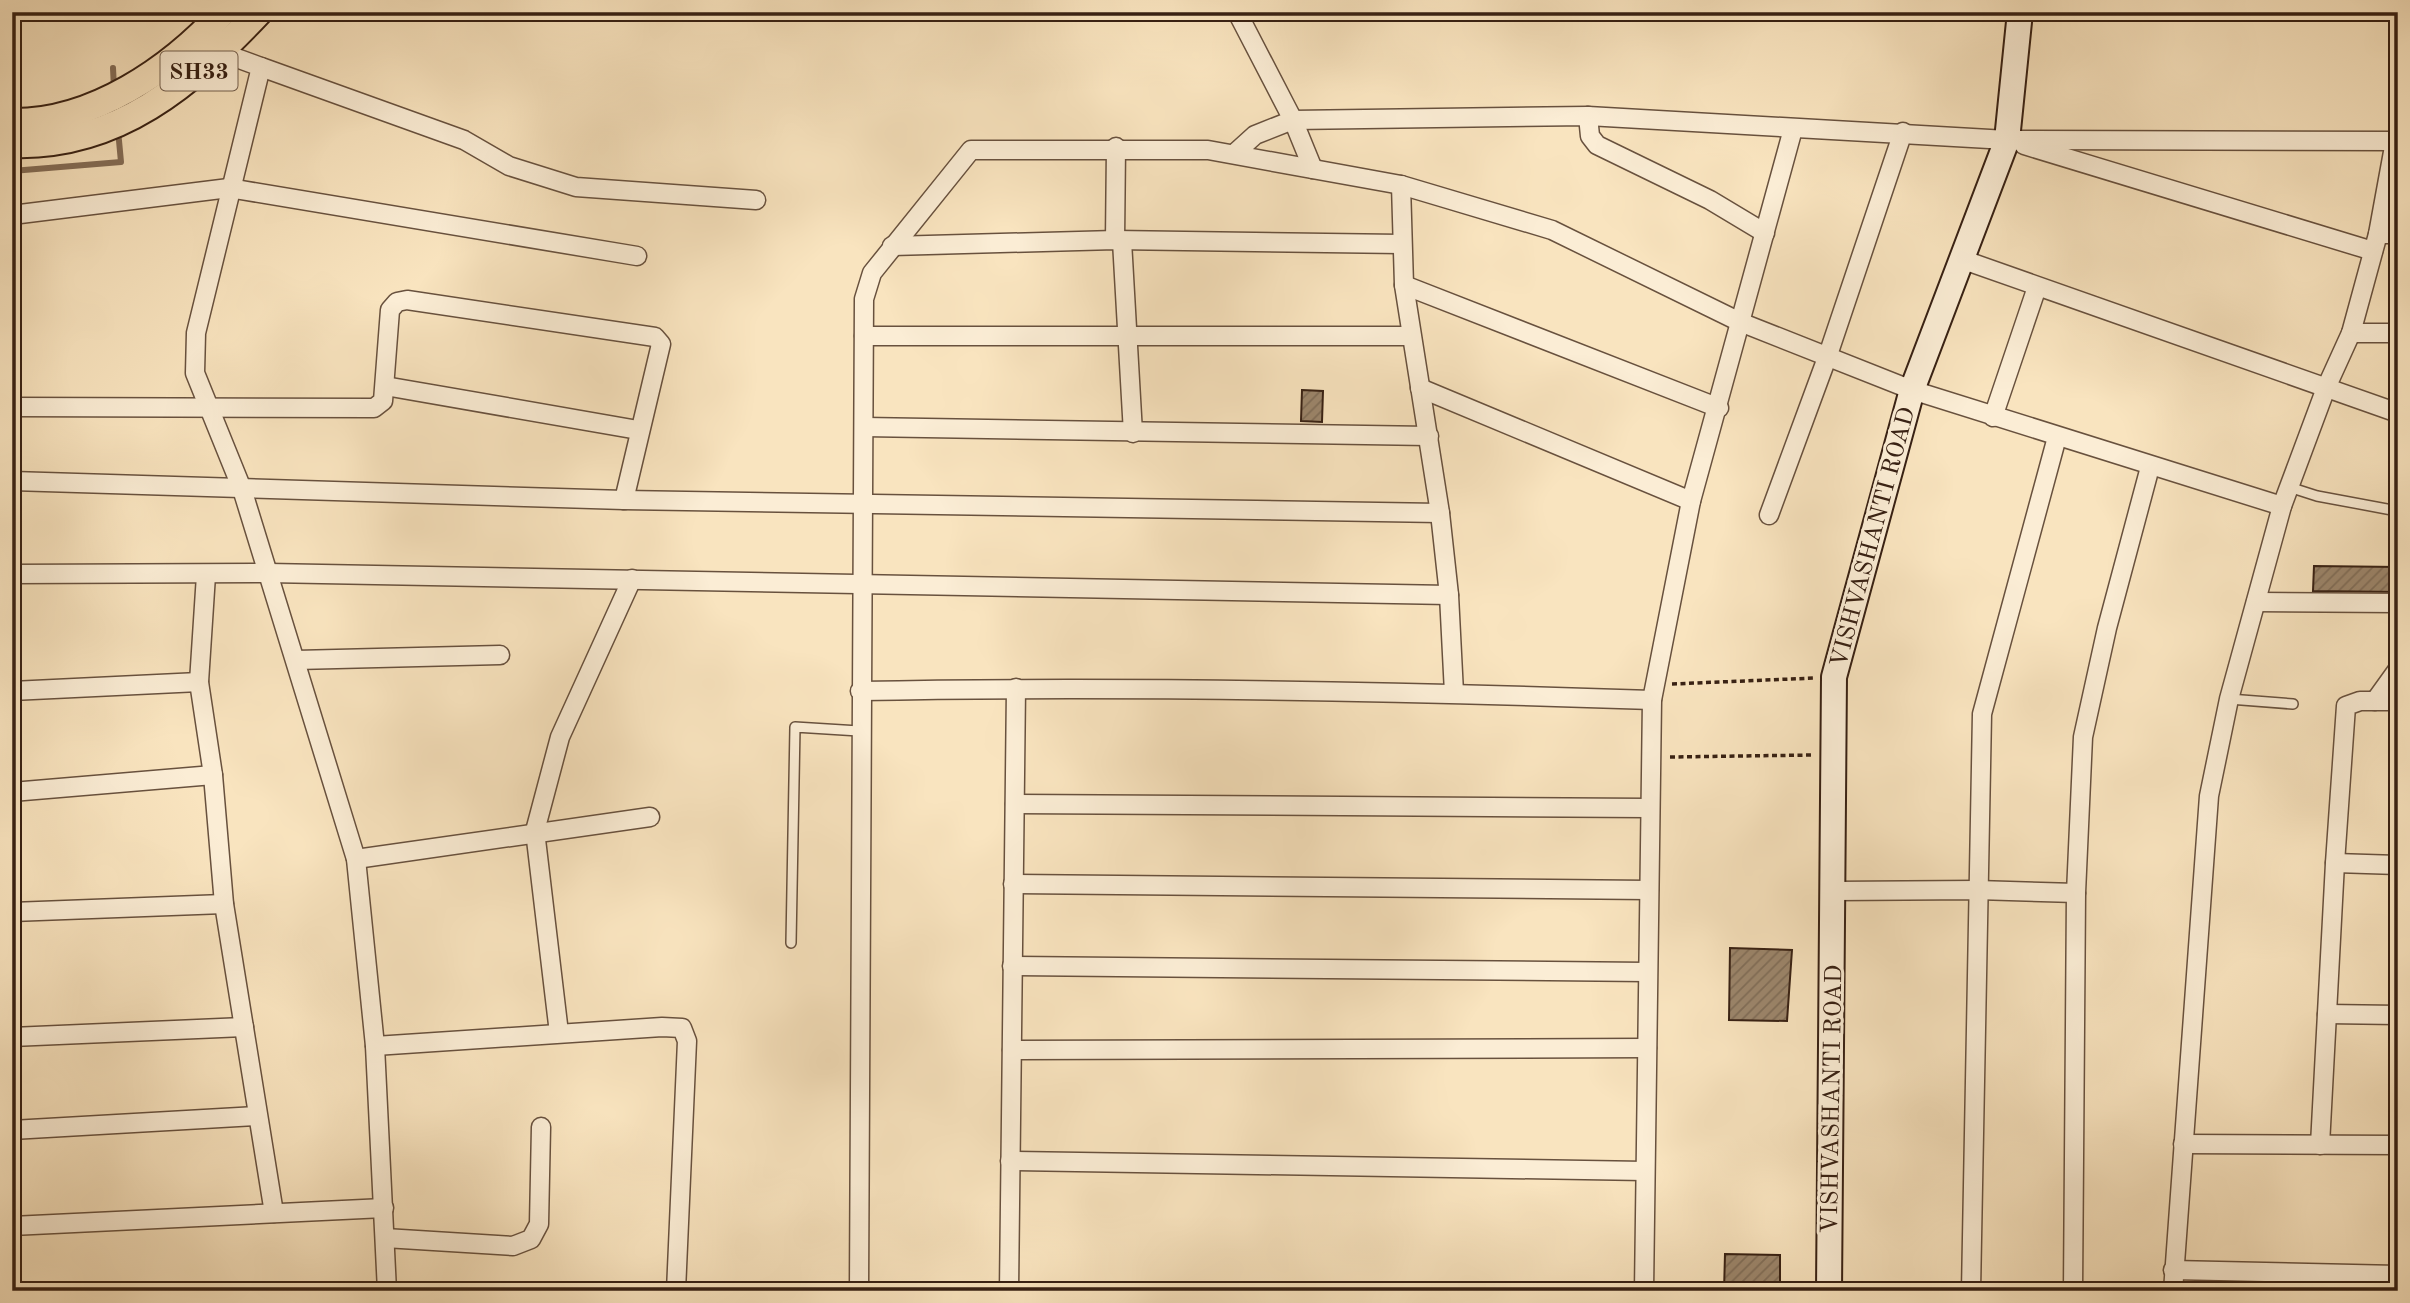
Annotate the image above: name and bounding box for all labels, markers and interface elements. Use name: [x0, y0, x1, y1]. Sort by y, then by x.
road number: SH33: [160, 52, 238, 90]
street label: VISHVASHANTI ROAD: [1828, 405, 1920, 670]
street label: VISHVASHANTI ROAD: [1819, 964, 1847, 1234]

